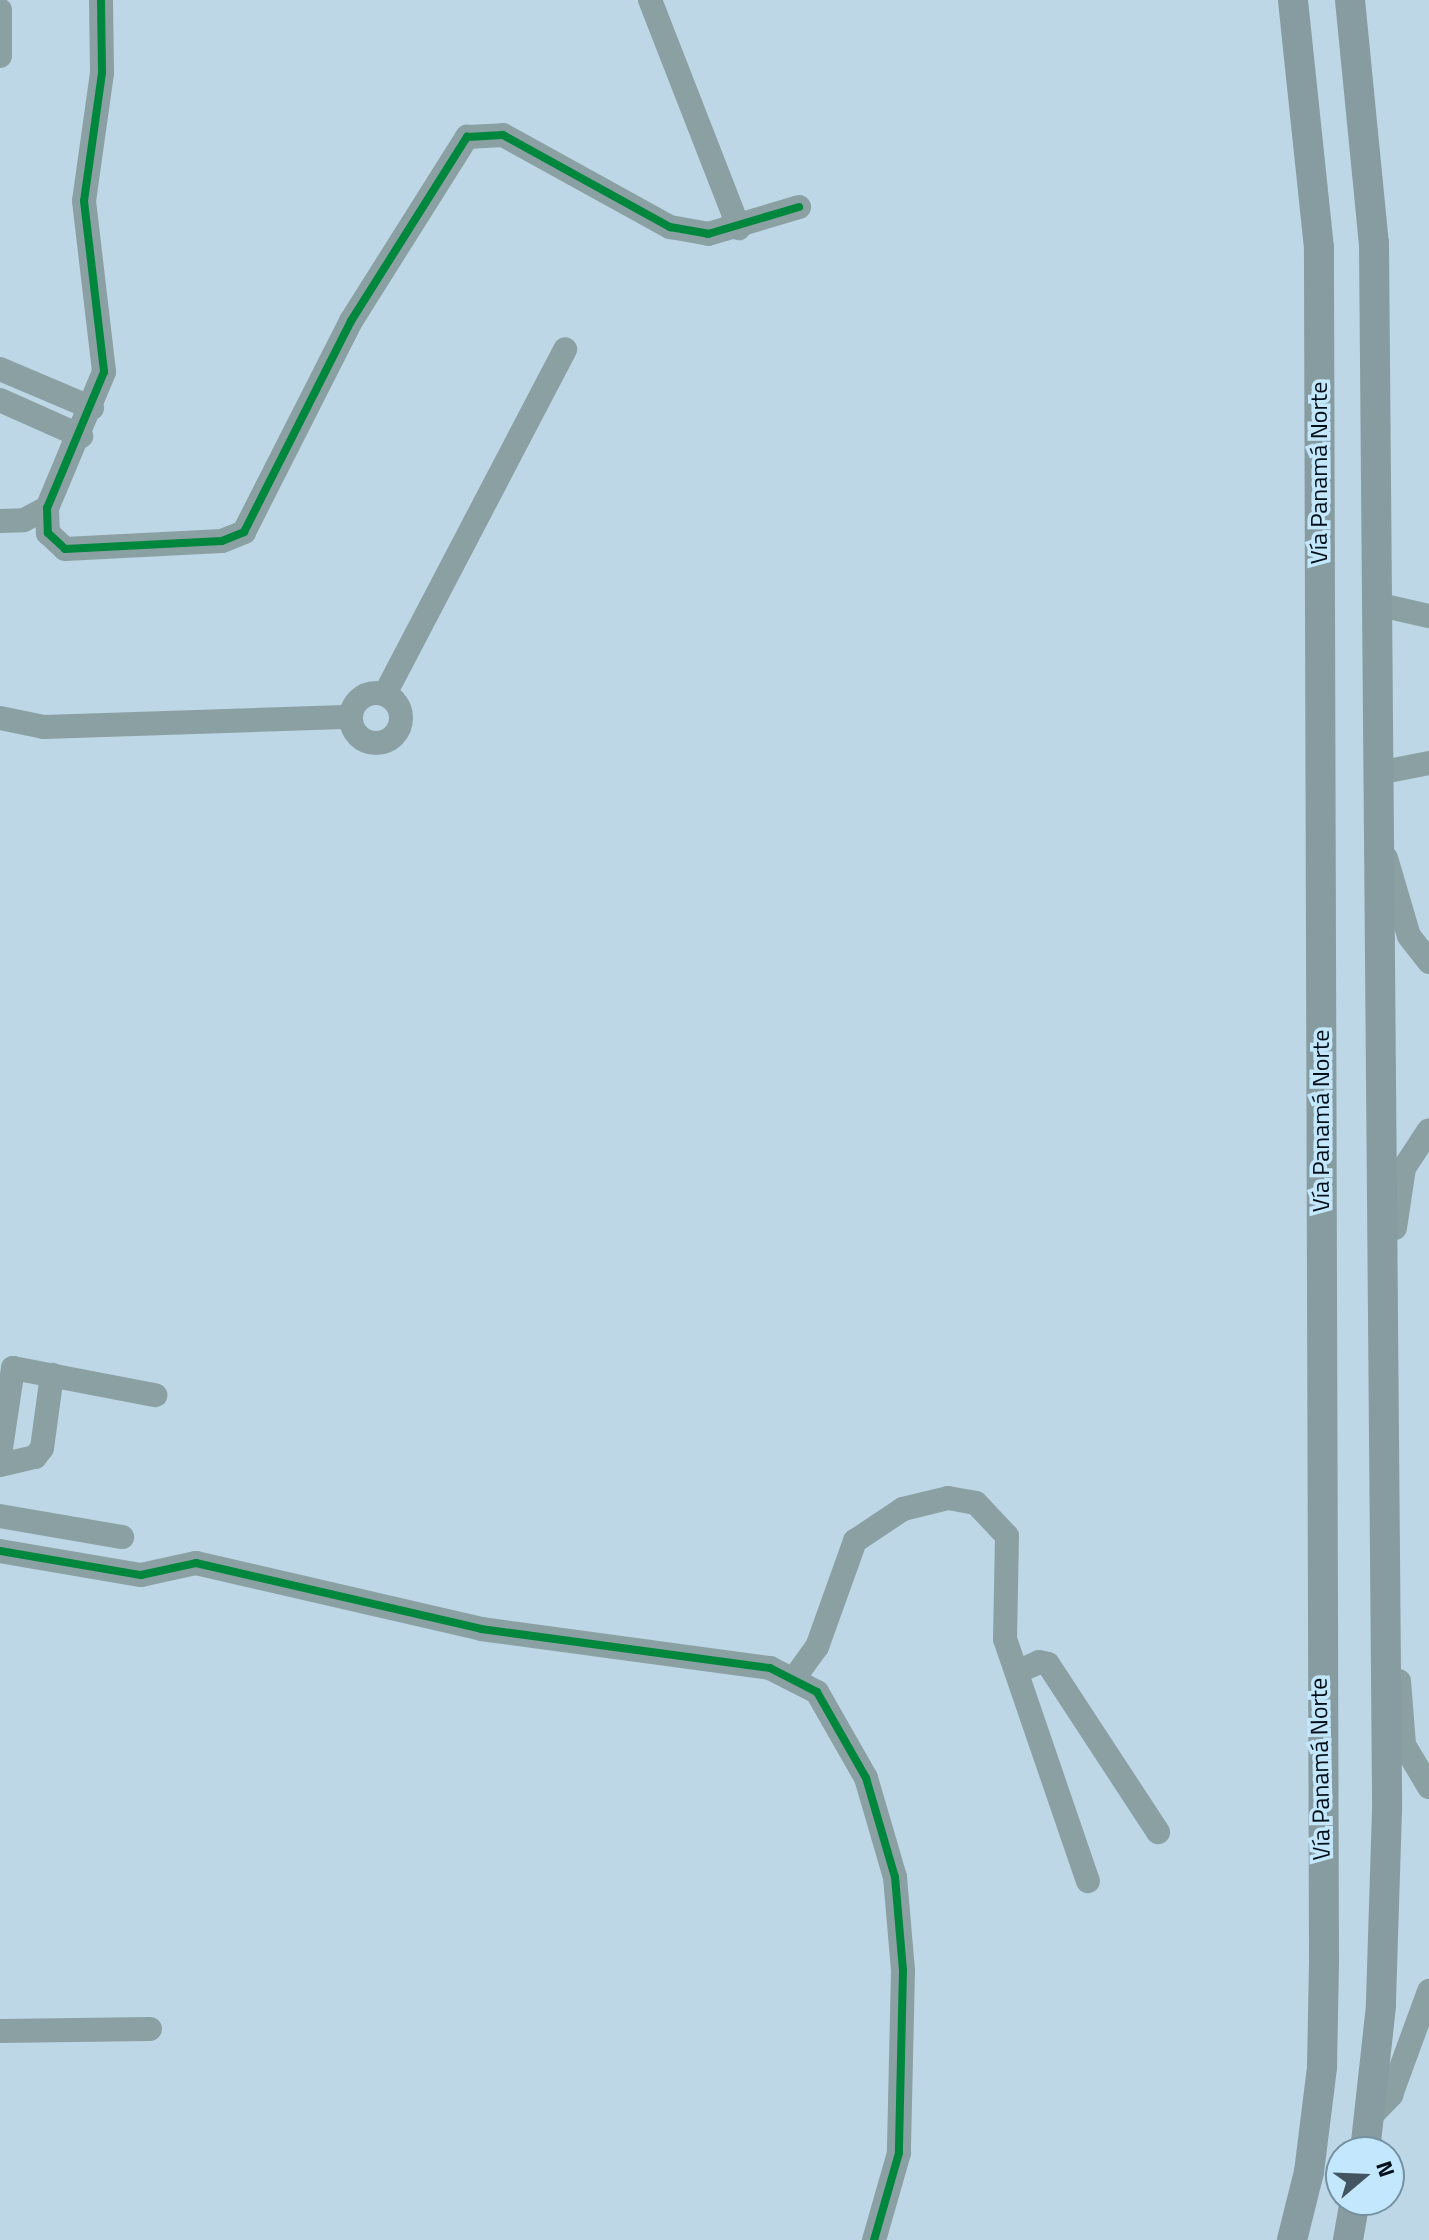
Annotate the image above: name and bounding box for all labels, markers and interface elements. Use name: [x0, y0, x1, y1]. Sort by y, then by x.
street label: Vía Panamá Norte: [1305, 382, 1333, 564]
street label: Vía Panamá Norte: [1307, 1030, 1335, 1212]
street label: Vía Panamá Norte: [1304, 1677, 1336, 1861]
north arrow: [1325, 2136, 1405, 2216]
text: N: [1367, 2156, 1404, 2182]

